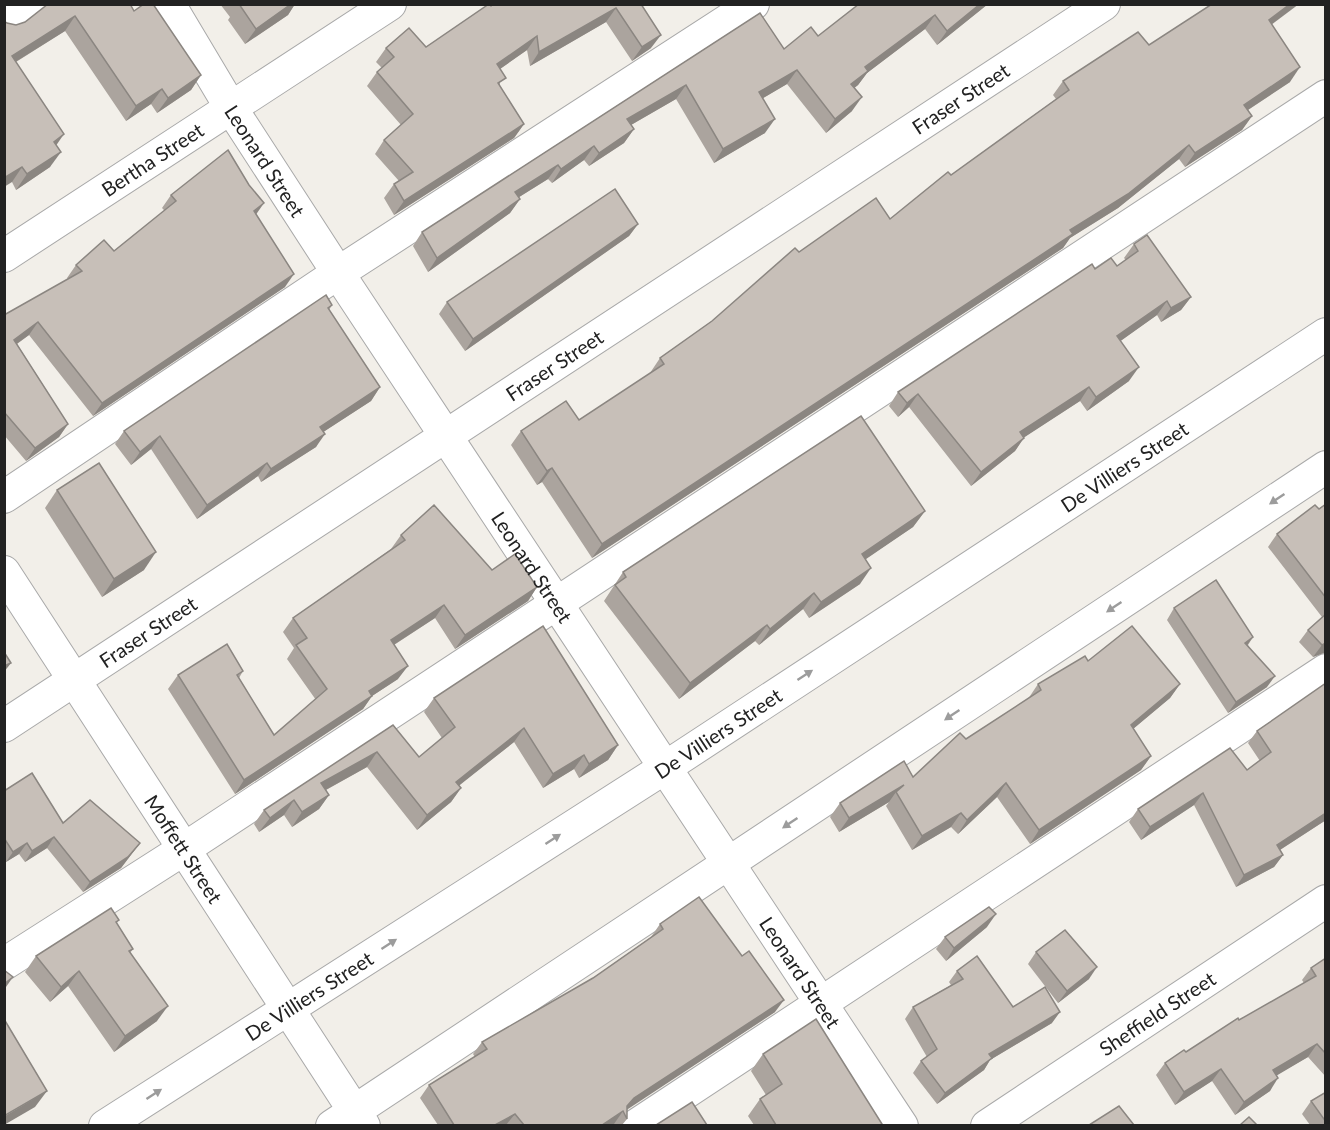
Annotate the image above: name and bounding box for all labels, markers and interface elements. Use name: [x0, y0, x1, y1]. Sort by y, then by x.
street label: Fraser Street: [907, 58, 1014, 139]
street label: Leonard Street: [220, 100, 310, 221]
street label: Bertha Street: [97, 117, 208, 201]
street label: Fraser Street: [501, 324, 607, 406]
street label: De Villiers Street: [1056, 416, 1192, 517]
one-way arrow: [1269, 494, 1285, 505]
street label: Leonard Street: [487, 507, 578, 627]
street label: Fraser Street: [95, 591, 201, 672]
one-way arrow: [1106, 602, 1123, 613]
one-way arrow: [797, 670, 813, 681]
street label: De Villiers Street: [650, 683, 786, 783]
one-way arrow: [944, 709, 960, 720]
street label: Moffett Street: [140, 790, 228, 907]
one-way arrow: [782, 817, 798, 829]
one-way arrow: [545, 833, 561, 844]
street label: Leonard Street: [755, 912, 846, 1032]
one-way arrow: [381, 938, 397, 949]
street label: De Villiers Street: [240, 946, 377, 1045]
street label: Sheffield Street: [1094, 966, 1220, 1060]
one-way arrow: [146, 1089, 162, 1100]

